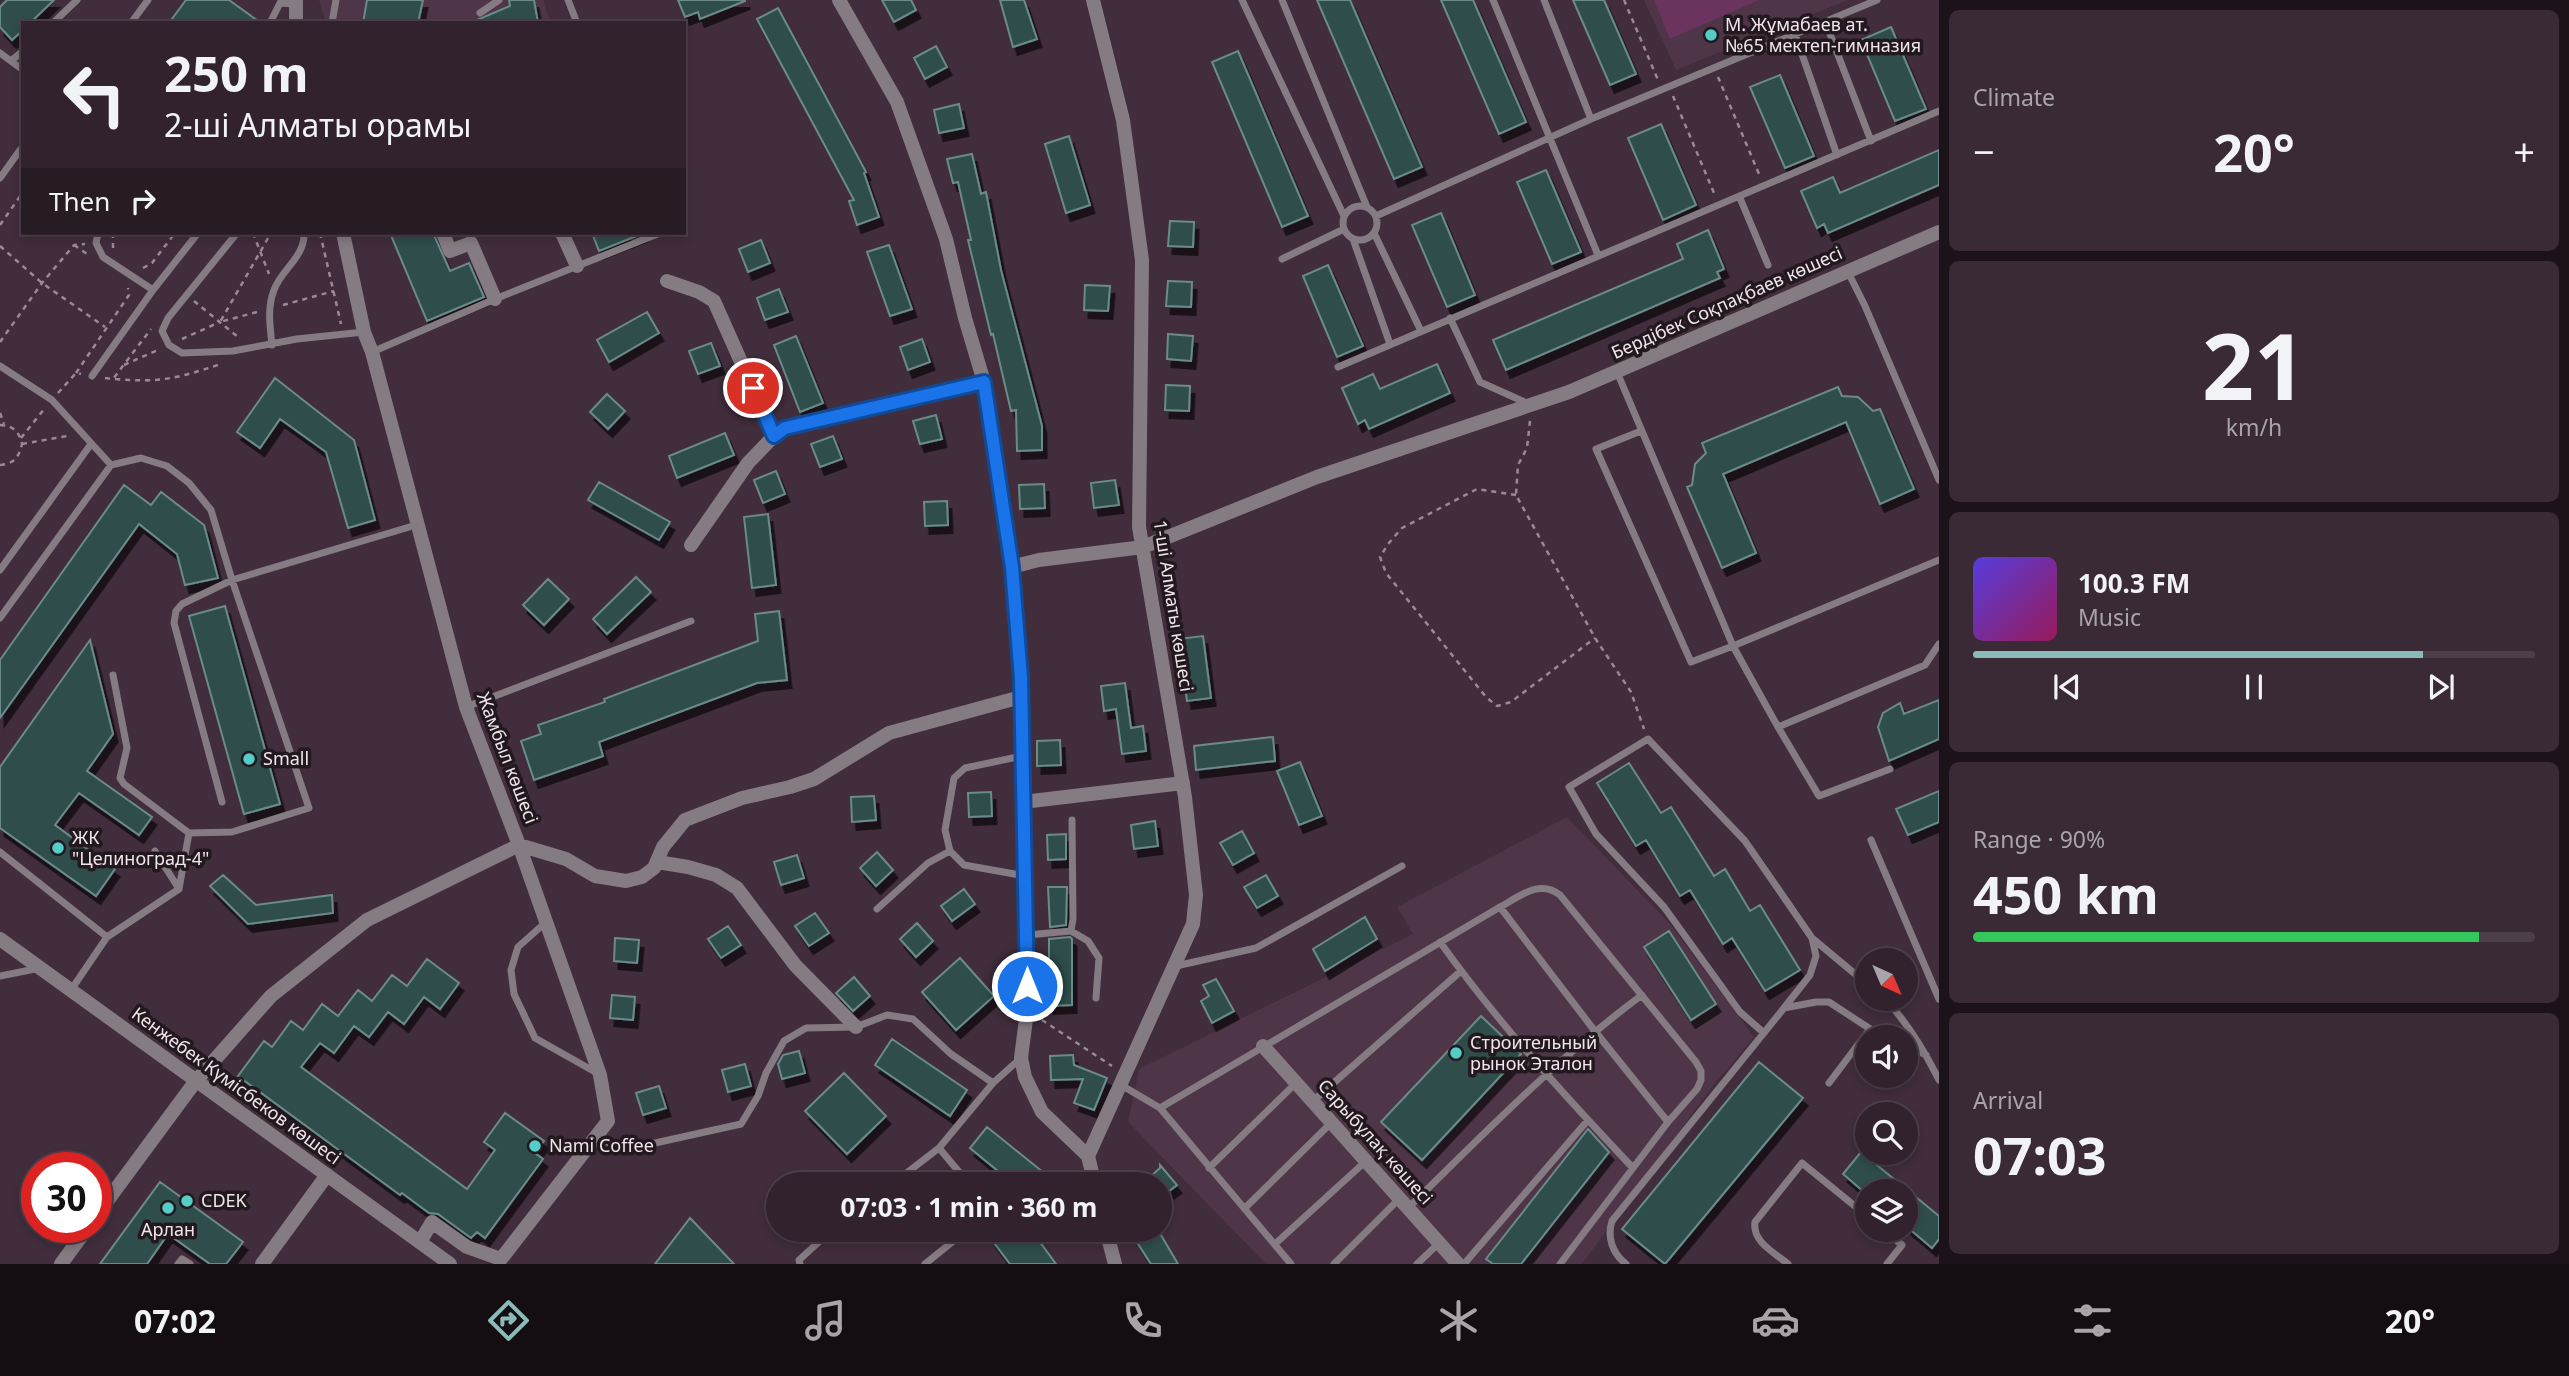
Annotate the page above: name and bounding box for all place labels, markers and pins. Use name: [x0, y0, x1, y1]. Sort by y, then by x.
place label: М. Жұмабаев ат. №65 мектеп-гимназия: [1725, 12, 1921, 57]
marker: М. Жұмабаев ат. №65 мектеп-гимназия: [1703, 27, 1719, 43]
pin: [723, 358, 783, 418]
place label: Small: [263, 746, 309, 770]
marker: Small: [241, 751, 257, 767]
place label: ЖК "Целиноград-4": [72, 825, 209, 870]
marker: ЖК "Целиноград-4": [50, 840, 66, 856]
place label: Строительный рынок Эталон: [1470, 1030, 1597, 1075]
marker: Строительный рынок Эталон: [1448, 1045, 1464, 1061]
place label: Nami Coffee: [549, 1133, 654, 1157]
marker: Nami Coffee: [527, 1138, 543, 1154]
place label: CDEK: [201, 1188, 248, 1212]
marker: CDEK: [179, 1193, 195, 1209]
marker: Арлан: [160, 1200, 176, 1216]
place label: Арлан: [141, 1217, 195, 1241]

